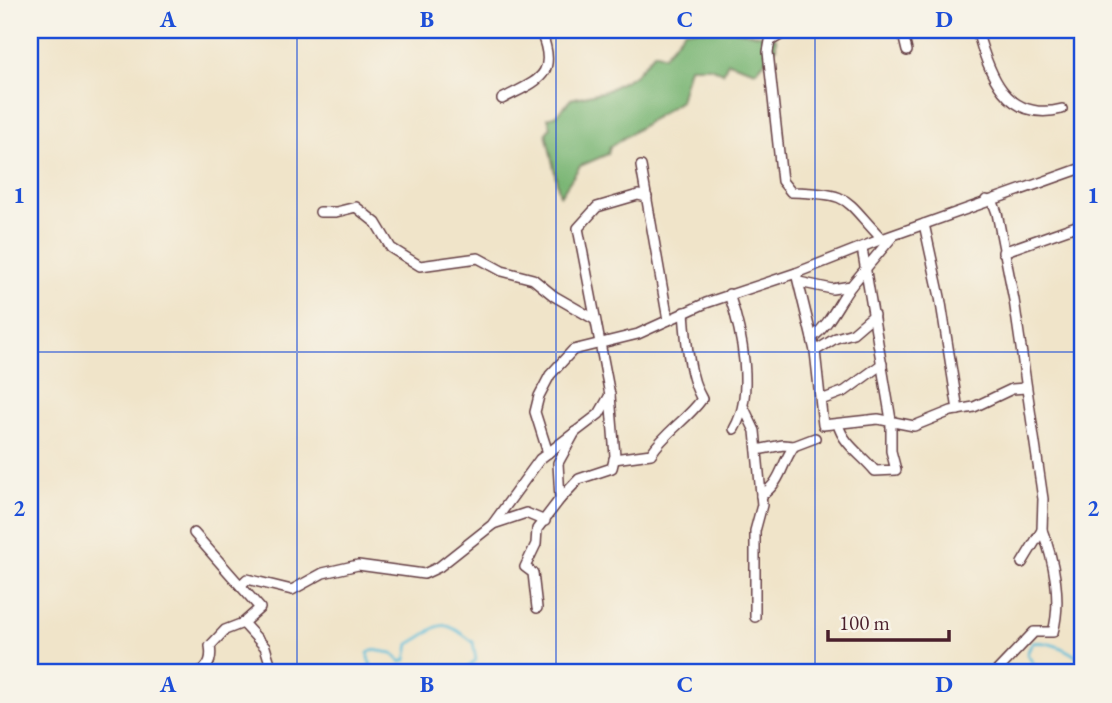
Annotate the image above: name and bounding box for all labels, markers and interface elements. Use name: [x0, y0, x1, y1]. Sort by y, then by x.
text: A: [159, 4, 177, 34]
text: B: [420, 4, 434, 34]
text: C: [677, 4, 693, 34]
text: D: [935, 4, 953, 34]
text: 1: [13, 180, 25, 210]
text: 1: [1087, 180, 1099, 210]
text: 2: [13, 493, 25, 523]
text: 2: [1087, 493, 1099, 523]
scale bar: [828, 598, 949, 642]
text: 100 m: [839, 609, 890, 636]
text: A: [159, 669, 177, 699]
text: B: [420, 669, 434, 699]
text: C: [677, 669, 693, 699]
text: D: [935, 669, 953, 699]

